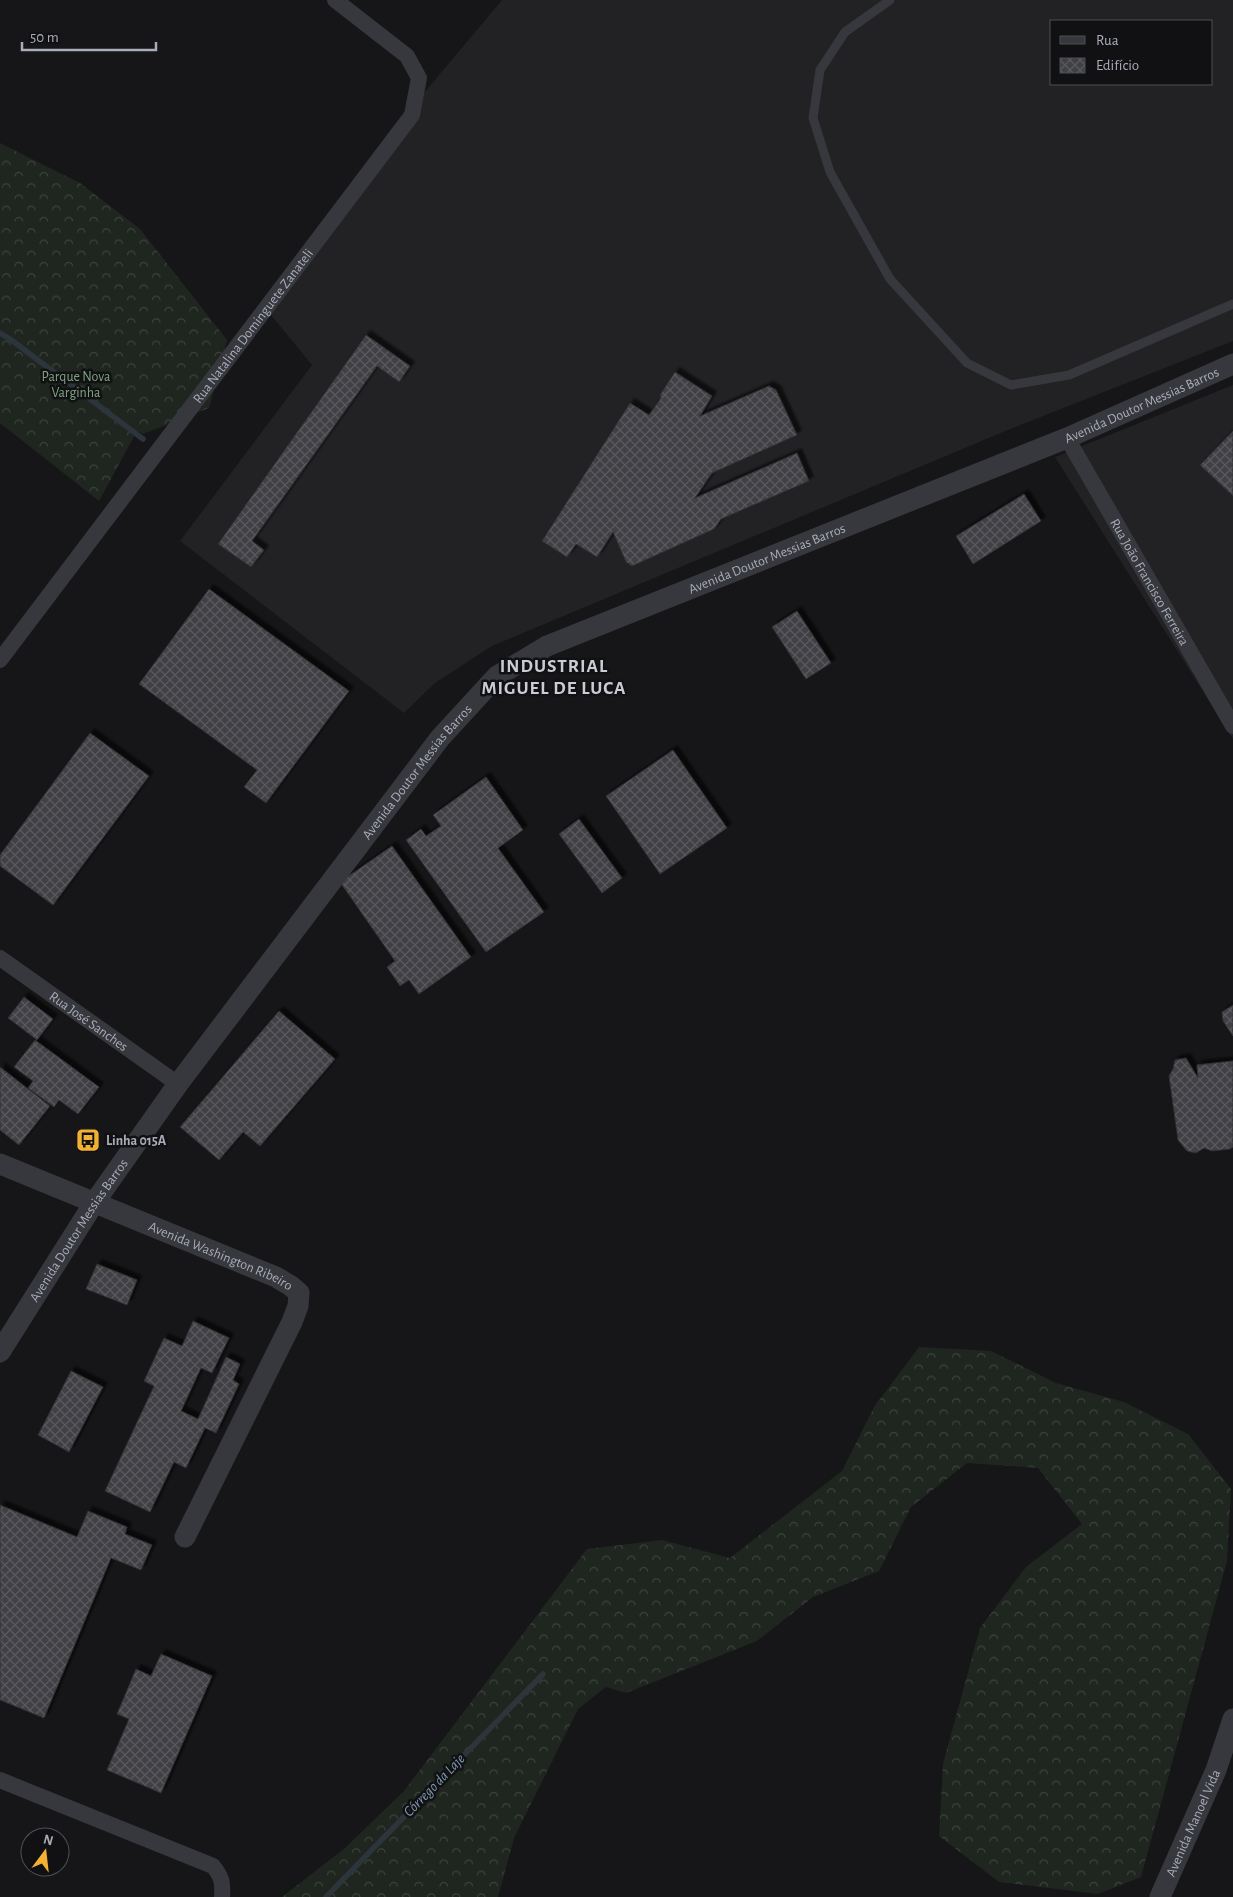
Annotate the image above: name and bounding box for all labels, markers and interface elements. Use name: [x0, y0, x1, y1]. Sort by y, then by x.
scale bar: [22, 20, 156, 52]
legend: [1050, 20, 1213, 85]
text: 50 m: [30, 30, 59, 45]
text: Rua: [1096, 33, 1119, 48]
text: Edifício: [1096, 58, 1139, 73]
street label: Rua Natalina Dominguete Zanateli: [191, 247, 316, 406]
street label: Avenida Doutor Messias Barros: [1063, 365, 1221, 446]
park label: Parque Nova Varginha: [42, 370, 111, 400]
street label: Rua João Francisco Ferreira: [1107, 516, 1191, 649]
street label: Avenida Doutor Messias Barros: [687, 521, 847, 597]
district label: INDUSTRIAL MIGUEL DE LUCA: [481, 657, 627, 698]
street label: Avenida Doutor Messias Barros: [360, 702, 475, 842]
street label: Rua José Sanches: [47, 989, 130, 1054]
bus stop icon: Linha 015A: [75, 1127, 101, 1153]
place label: Linha 015A: [106, 1134, 167, 1148]
street label: Avenida Doutor Messias Barros: [28, 1157, 131, 1304]
street label: Avenida Washington Ribeiro: [146, 1220, 295, 1293]
water label: Córrego da Laje: [401, 1751, 468, 1820]
street label: Avenida Manoel Vida: [1164, 1767, 1223, 1879]
north arrow: [20, 1827, 70, 1877]
text: N: [42, 1832, 55, 1848]

